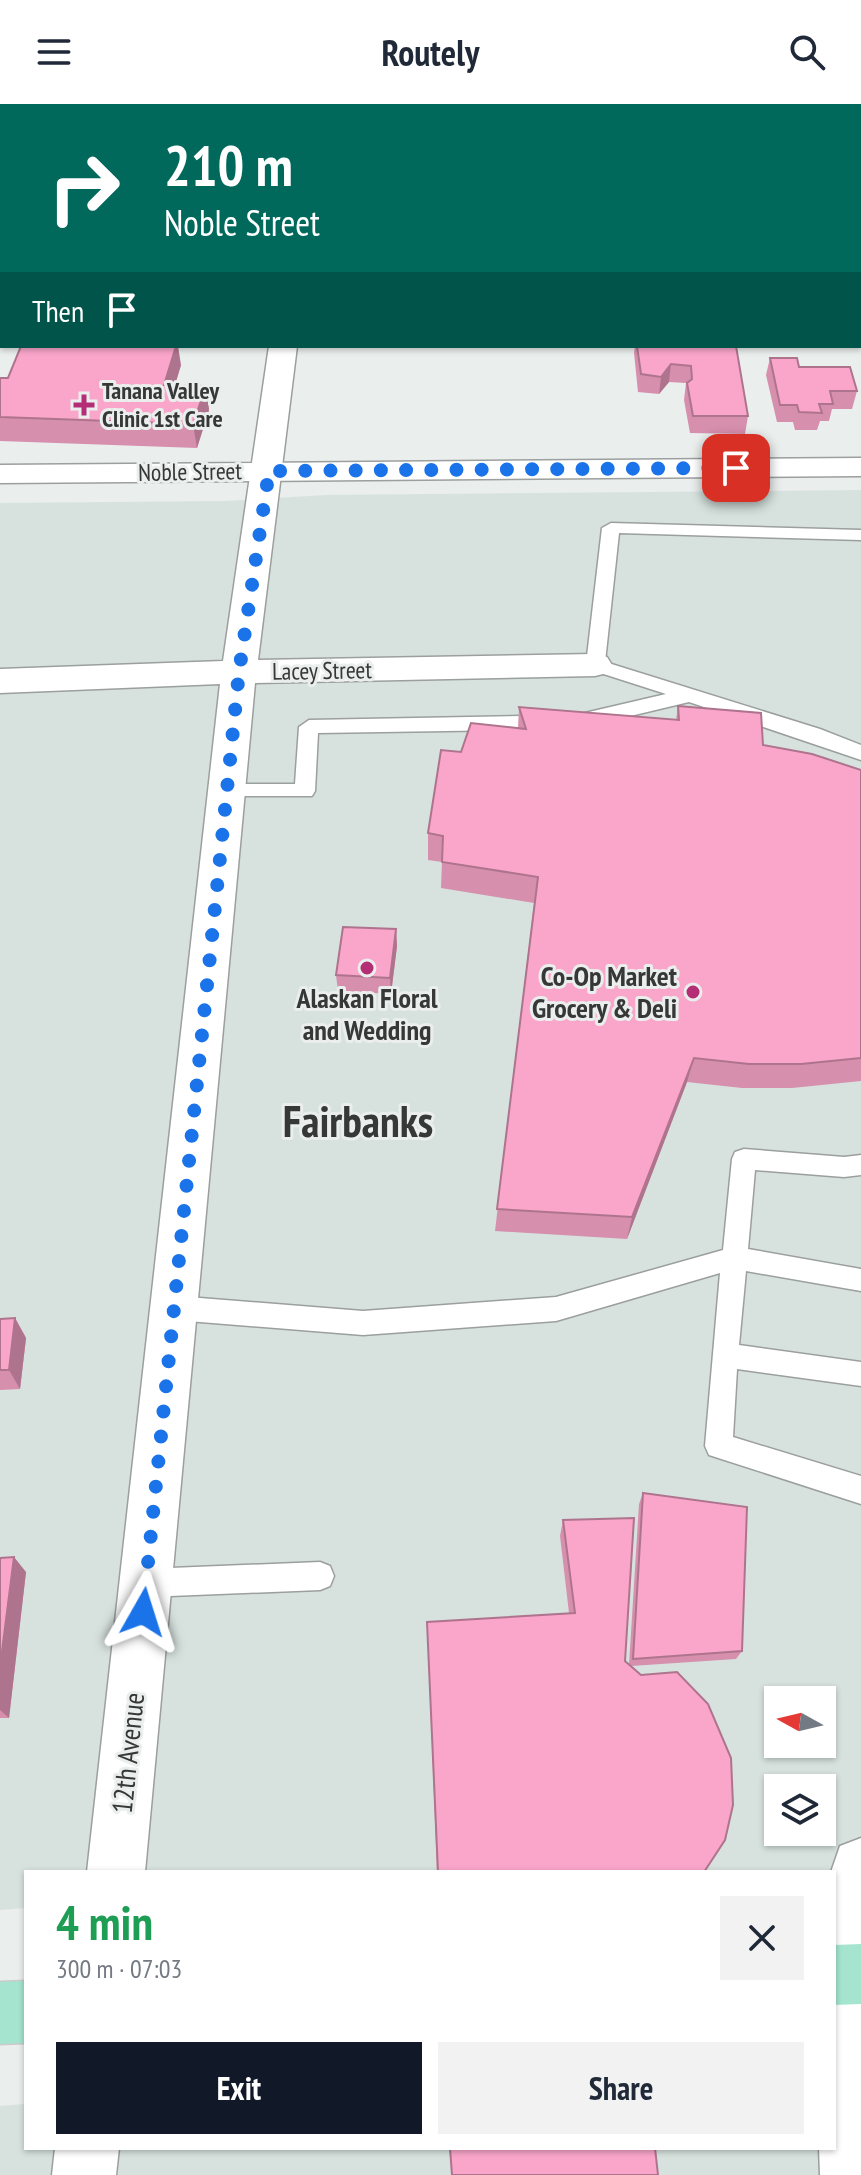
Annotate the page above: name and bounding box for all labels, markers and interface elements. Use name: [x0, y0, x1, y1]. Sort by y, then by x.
text: Routely: [382, 29, 479, 76]
icon: menu: [32, 30, 76, 74]
icon: search: [785, 30, 829, 74]
text: 210 m: [164, 129, 293, 201]
icon: right: [32, 136, 136, 240]
text: Noble Street: [164, 199, 320, 246]
icon: arrive: [100, 288, 144, 332]
text: Then: [32, 291, 84, 330]
place label: Tanana Valley Clinic 1st Care: [102, 375, 223, 434]
marker: Tanana Valley Clinic 1st Care: [73, 394, 95, 416]
pin: [702, 434, 770, 502]
icon: arrive: [714, 446, 758, 490]
street label: Noble Street: [138, 455, 243, 488]
street label: Lacey Street: [272, 654, 373, 687]
place label: Co-Op Market Grocery & Deli: [532, 957, 677, 1026]
marker: Alaskan Floral and Wedding: [358, 959, 376, 977]
place label: Alaskan Floral and Wedding: [295, 979, 438, 1048]
marker: Co-Op Market Grocery & Deli: [684, 983, 702, 1001]
district label: Fairbanks: [283, 1092, 433, 1149]
position arrow: [101, 1570, 185, 1654]
north arrow: [764, 1686, 836, 1758]
map controls: [764, 1686, 836, 1846]
street label: 12th Avenue: [103, 1691, 152, 1815]
button: layers: [764, 1774, 836, 1846]
text: 4 min: [56, 1891, 153, 1953]
button: close: [720, 1896, 804, 1980]
text: 300 m · 07:03: [56, 1952, 182, 1985]
button: Exit: [56, 2042, 422, 2134]
button: Share: [438, 2042, 804, 2134]

